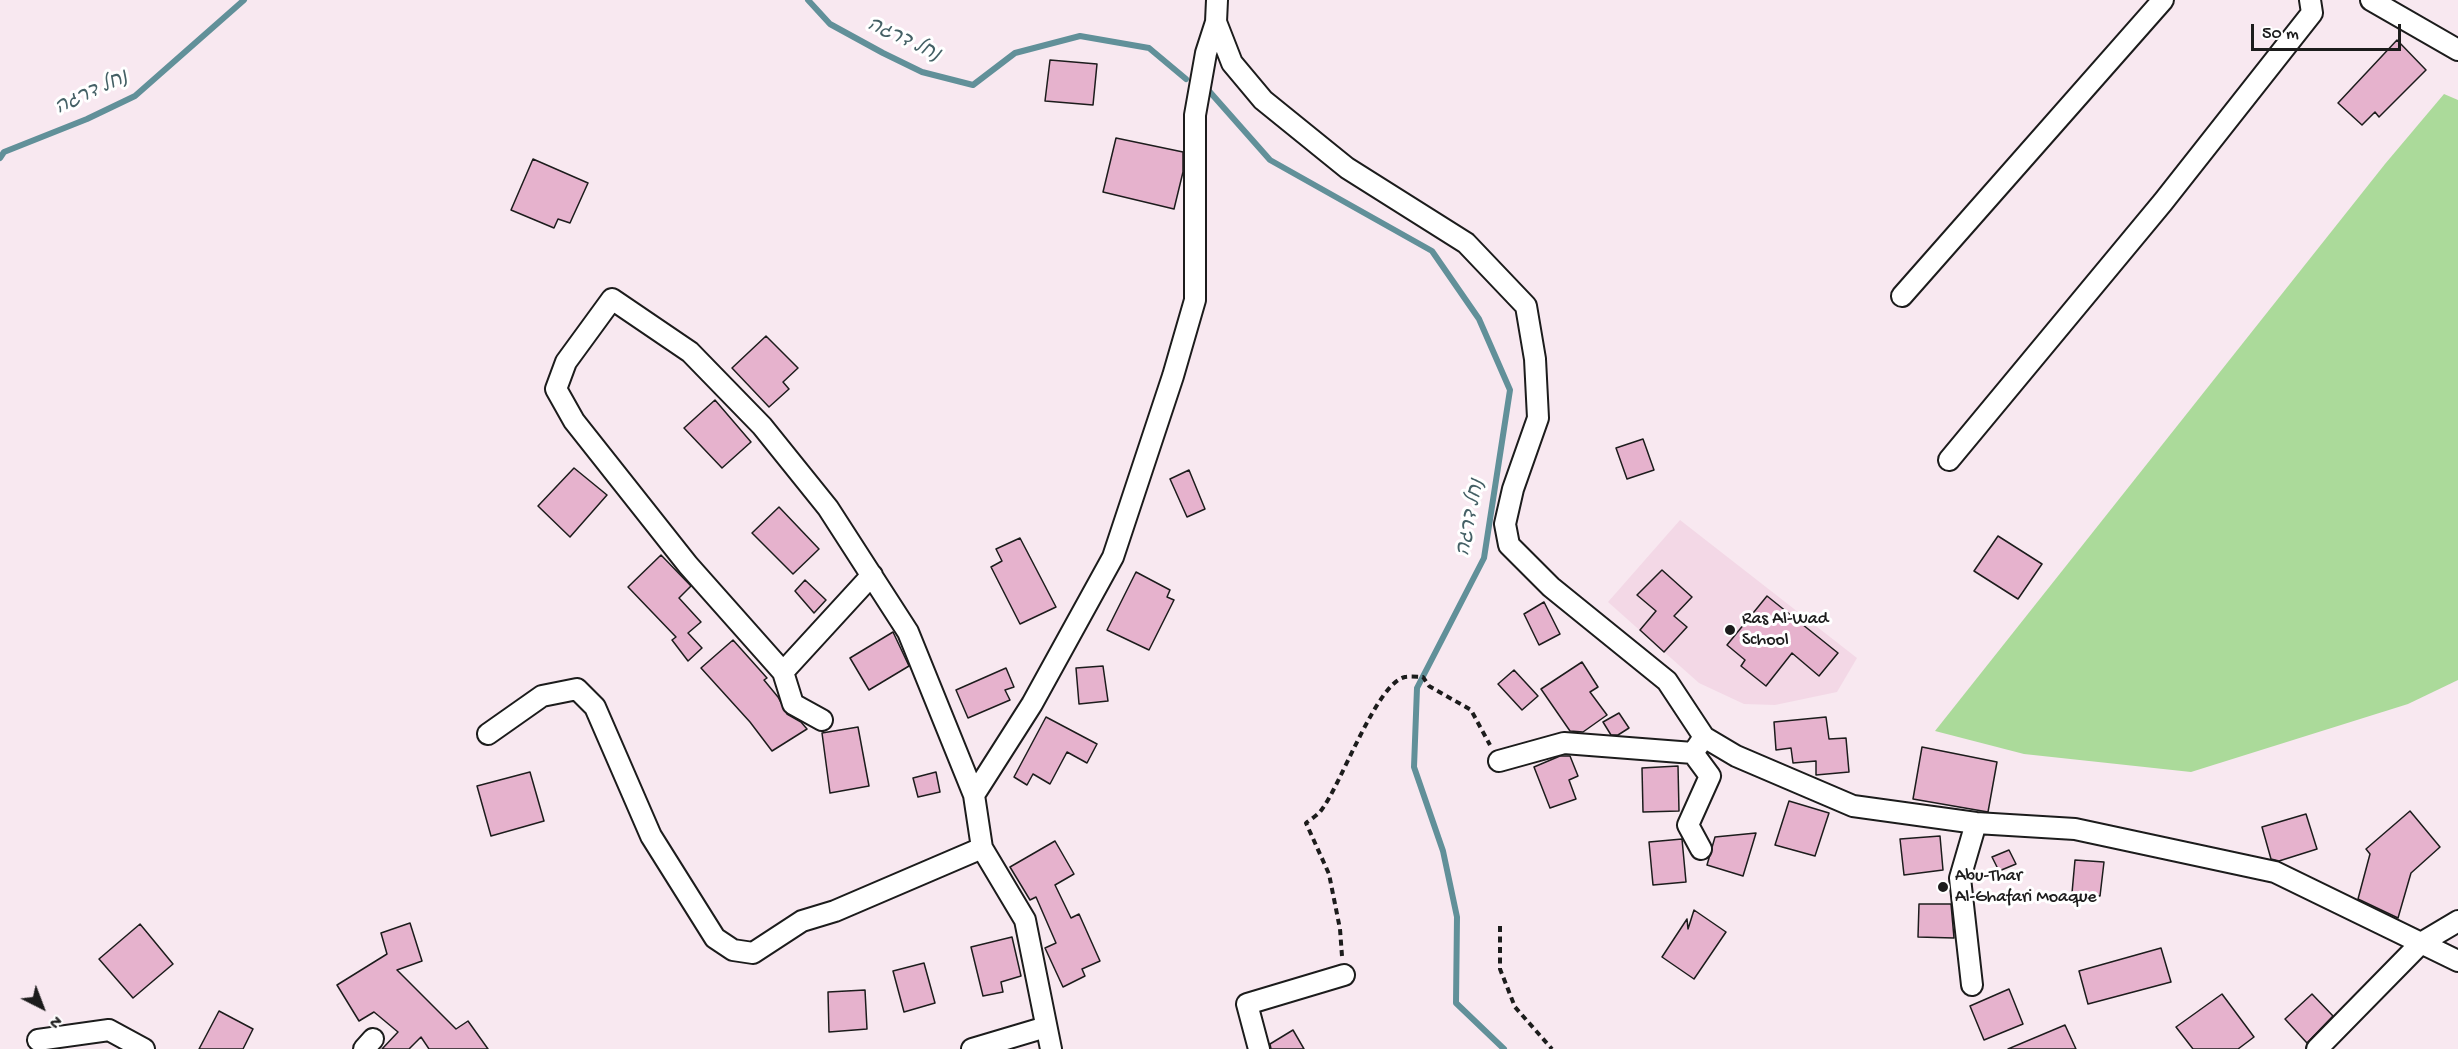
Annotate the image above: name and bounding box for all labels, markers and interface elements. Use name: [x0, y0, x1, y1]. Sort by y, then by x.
scale bar: [2254, 12, 2404, 50]
water label: נחל דרגה: [863, 14, 943, 68]
text: 50 m: [2262, 24, 2299, 45]
water label: נחל דרגה: [52, 67, 132, 121]
water label: נחל דרגה: [1453, 478, 1491, 558]
place label: Ras Al-Wad School: [1742, 609, 1828, 652]
marker: Ras Al-Wad School: [1723, 623, 1737, 637]
place label: Abu-Thar Al-Ghafari Moaque: [1955, 866, 2097, 908]
marker: Abu-Thar Al-Ghafari Moaque: [1936, 880, 1950, 894]
north arrow: [12, 977, 72, 1037]
text: N: [44, 1010, 65, 1031]

